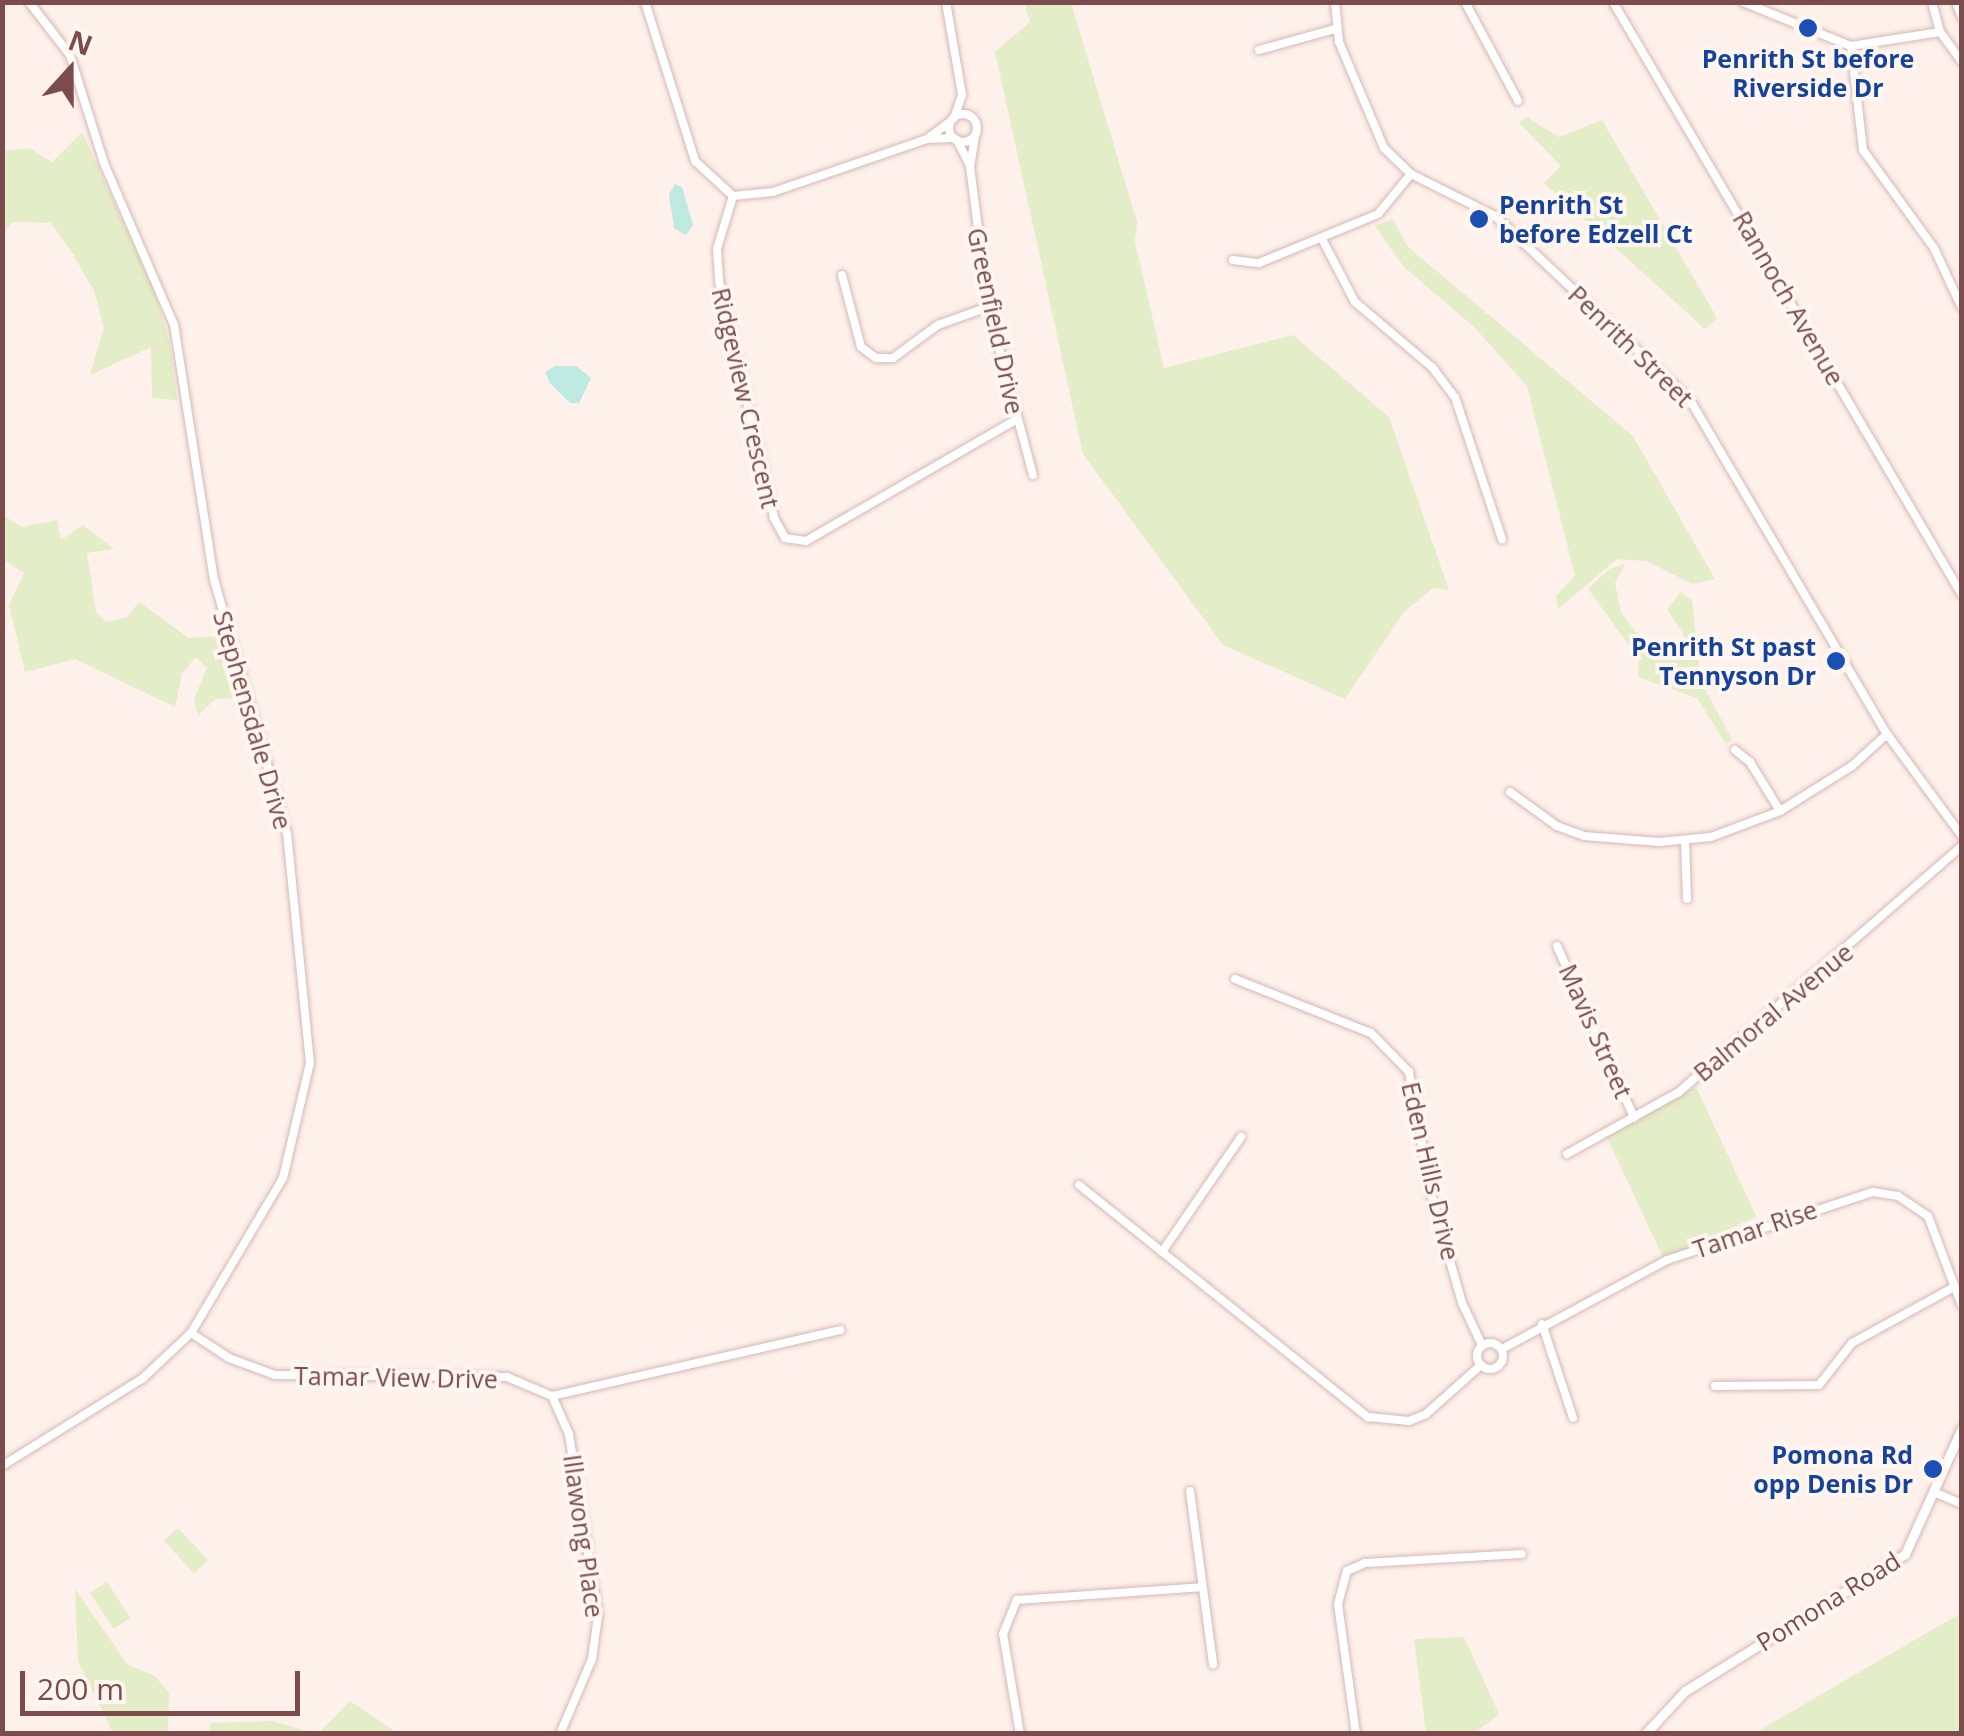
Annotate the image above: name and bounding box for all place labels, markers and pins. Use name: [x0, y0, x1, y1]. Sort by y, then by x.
marker: Penrith St before Riverside Dr: [1797, 17, 1819, 39]
place label: Penrith St before Riverside Dr: [1702, 44, 1914, 103]
place label: Penrith St before Edzell Ct: [1499, 190, 1693, 249]
marker: Penrith St before Edzell Ct: [1468, 208, 1490, 230]
place label: Penrith St past Tennyson Dr: [1631, 632, 1816, 691]
marker: Penrith St past Tennyson Dr: [1825, 650, 1847, 672]
place label: Pomona Rd opp Denis Dr: [1753, 1440, 1913, 1499]
marker: Pomona Rd opp Denis Dr: [1922, 1458, 1944, 1480]

